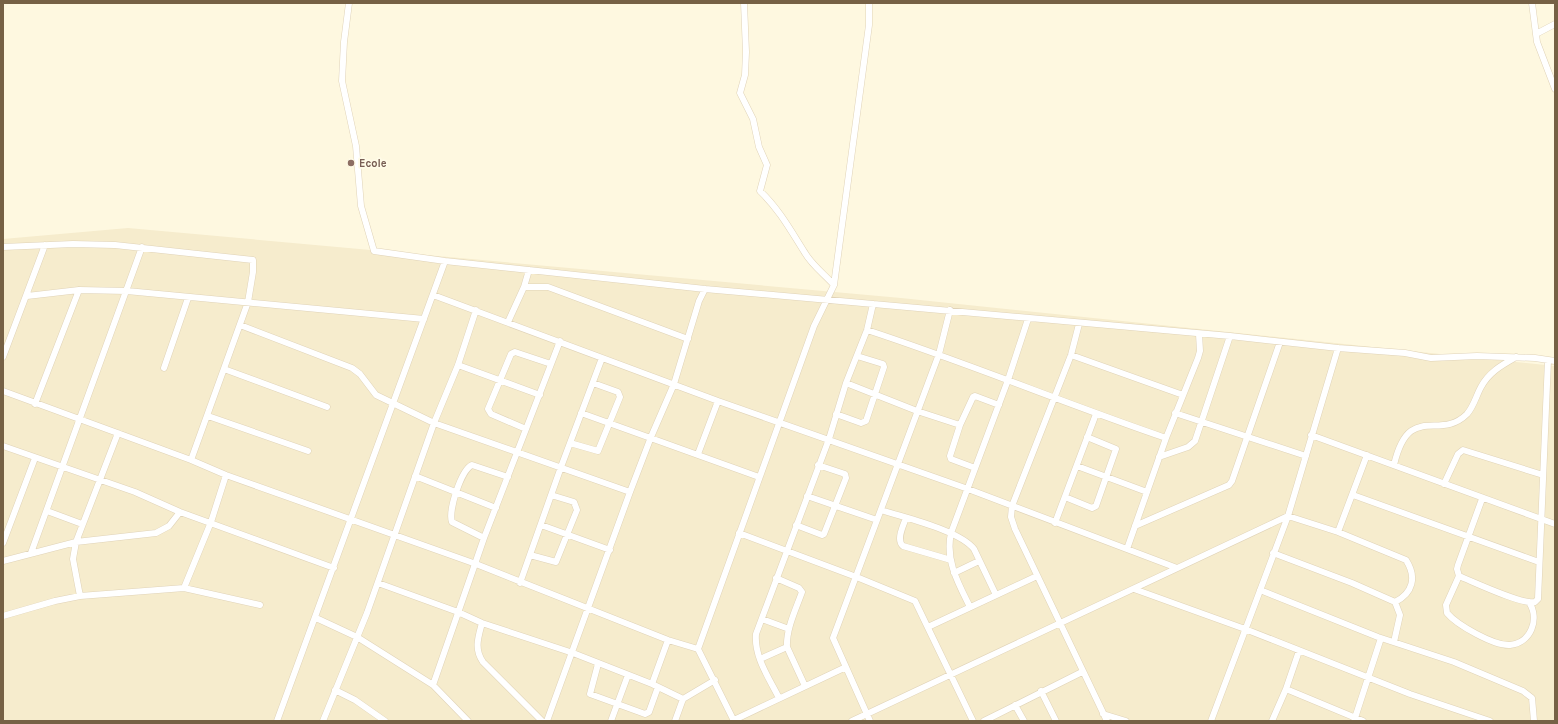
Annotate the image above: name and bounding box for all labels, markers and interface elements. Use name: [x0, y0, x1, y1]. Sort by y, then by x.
place label: Ecole: [359, 157, 387, 170]
marker: Ecole: [346, 158, 356, 168]

